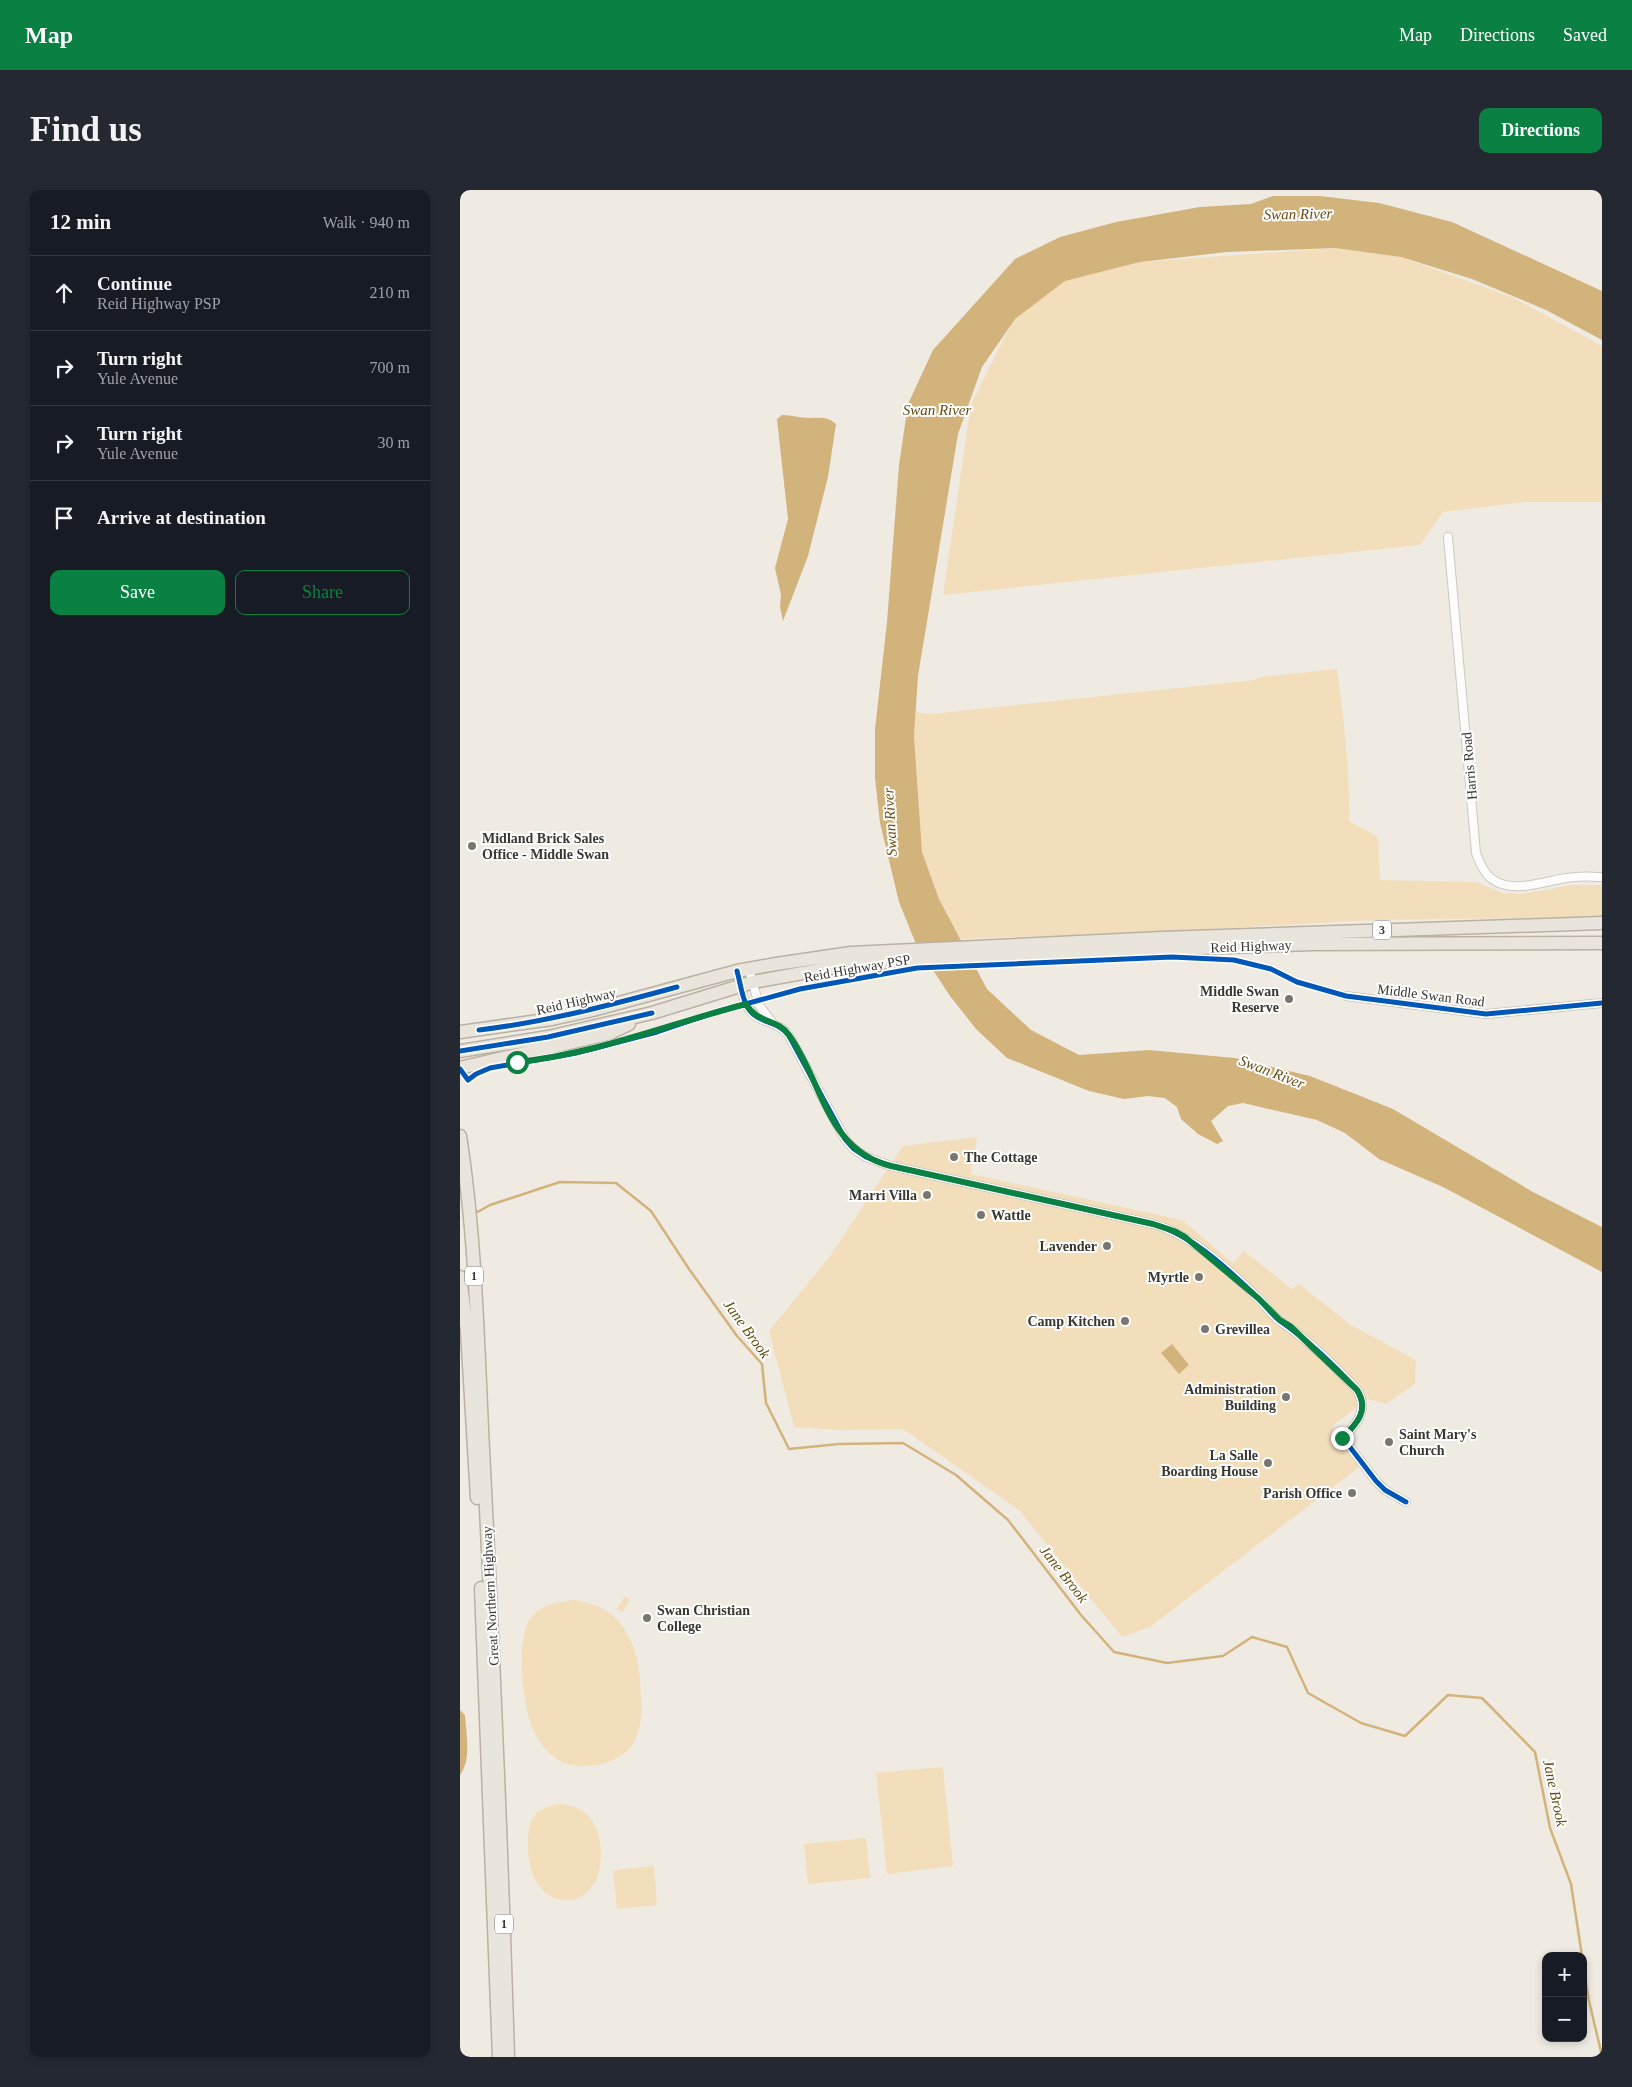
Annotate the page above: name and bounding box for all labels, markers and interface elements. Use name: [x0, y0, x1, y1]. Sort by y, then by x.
text: Map: [25, 22, 73, 48]
text: Map: [1399, 25, 1432, 45]
text: Directions: [1460, 25, 1535, 45]
text: Saved: [1563, 25, 1607, 45]
button: Directions: [1479, 108, 1602, 153]
text: Find us: [30, 110, 142, 149]
water label: Swan River: [1263, 205, 1333, 223]
text: 12 min: [50, 210, 111, 234]
text: Walk · 940 m: [323, 214, 410, 231]
text: Continue: [97, 273, 172, 294]
icon: ahead: [50, 279, 78, 307]
text: 210 m: [370, 284, 410, 301]
text: Reid Highway PSP: [97, 295, 221, 312]
text: Turn right: [97, 348, 182, 369]
icon: right: [50, 354, 78, 382]
text: 700 m: [370, 359, 410, 376]
text: Yule Avenue: [97, 370, 178, 387]
water label: Swan River: [903, 402, 972, 418]
text: Turn right: [97, 423, 182, 444]
icon: right: [50, 429, 78, 457]
text: 30 m: [378, 434, 410, 451]
text: Yule Avenue: [97, 445, 178, 462]
icon: arrive: [50, 504, 78, 532]
text: Arrive at destination: [97, 507, 266, 528]
button: Save: [50, 570, 225, 615]
button: Share: [235, 570, 410, 615]
street label: Harris Road: [1459, 731, 1480, 801]
water label: Swan River: [880, 787, 900, 857]
place label: Midland Brick Sales Office - Middle Swan: [482, 831, 609, 862]
marker: Midland Brick Sales Office - Middle Swan: [466, 840, 478, 852]
road number: 3: [1373, 920, 1391, 940]
street label: Reid Highway: [1210, 938, 1292, 955]
street label: Reid Highway PSP: [803, 952, 912, 985]
street label: Middle Swan Road: [1376, 981, 1486, 1010]
place label: Middle Swan Reserve: [1200, 984, 1279, 1015]
street label: Reid Highway: [535, 985, 617, 1018]
marker: Middle Swan Reserve: [1283, 993, 1295, 1005]
route start: [506, 1051, 529, 1074]
water label: Swan River: [1237, 1052, 1307, 1092]
place label: The Cottage: [964, 1150, 1038, 1165]
marker: The Cottage: [948, 1151, 960, 1163]
place label: Marri Villa: [849, 1188, 917, 1203]
marker: Marri Villa: [921, 1189, 933, 1201]
place label: Wattle: [991, 1208, 1031, 1223]
marker: Wattle: [975, 1209, 987, 1221]
place label: Lavender: [1039, 1239, 1097, 1254]
marker: Lavender: [1101, 1240, 1113, 1252]
road number: 1: [465, 1266, 483, 1286]
place label: Myrtle: [1148, 1270, 1189, 1285]
marker: Myrtle: [1193, 1271, 1205, 1283]
water label: Jane Brook: [720, 1297, 774, 1362]
place label: Camp Kitchen: [1028, 1314, 1115, 1329]
marker: Camp Kitchen: [1119, 1315, 1131, 1327]
place label: Grevillea: [1215, 1322, 1270, 1337]
marker: Grevillea: [1199, 1323, 1211, 1335]
place label: Administration Building: [1184, 1382, 1276, 1413]
marker: Administration Building: [1280, 1391, 1292, 1403]
route end: [1331, 1427, 1354, 1450]
place label: Saint Mary's Church: [1399, 1427, 1477, 1458]
marker: Saint Mary's Church: [1383, 1436, 1395, 1448]
place label: La Salle Boarding House: [1161, 1448, 1258, 1479]
marker: La Salle Boarding House: [1262, 1457, 1274, 1469]
place label: Parish Office: [1263, 1486, 1342, 1501]
marker: Parish Office: [1346, 1487, 1358, 1499]
street label: Great Northern Highway: [479, 1526, 502, 1666]
water label: Jane Brook: [1037, 1542, 1091, 1606]
place label: Swan Christian College: [657, 1603, 750, 1634]
marker: Swan Christian College: [641, 1612, 653, 1624]
water label: Jane Brook: [1540, 1758, 1570, 1828]
road number: 1: [495, 1915, 513, 1934]
map controls: [1542, 1952, 1587, 2042]
button: +: [1542, 1952, 1587, 1997]
button: −: [1542, 1997, 1587, 2042]

